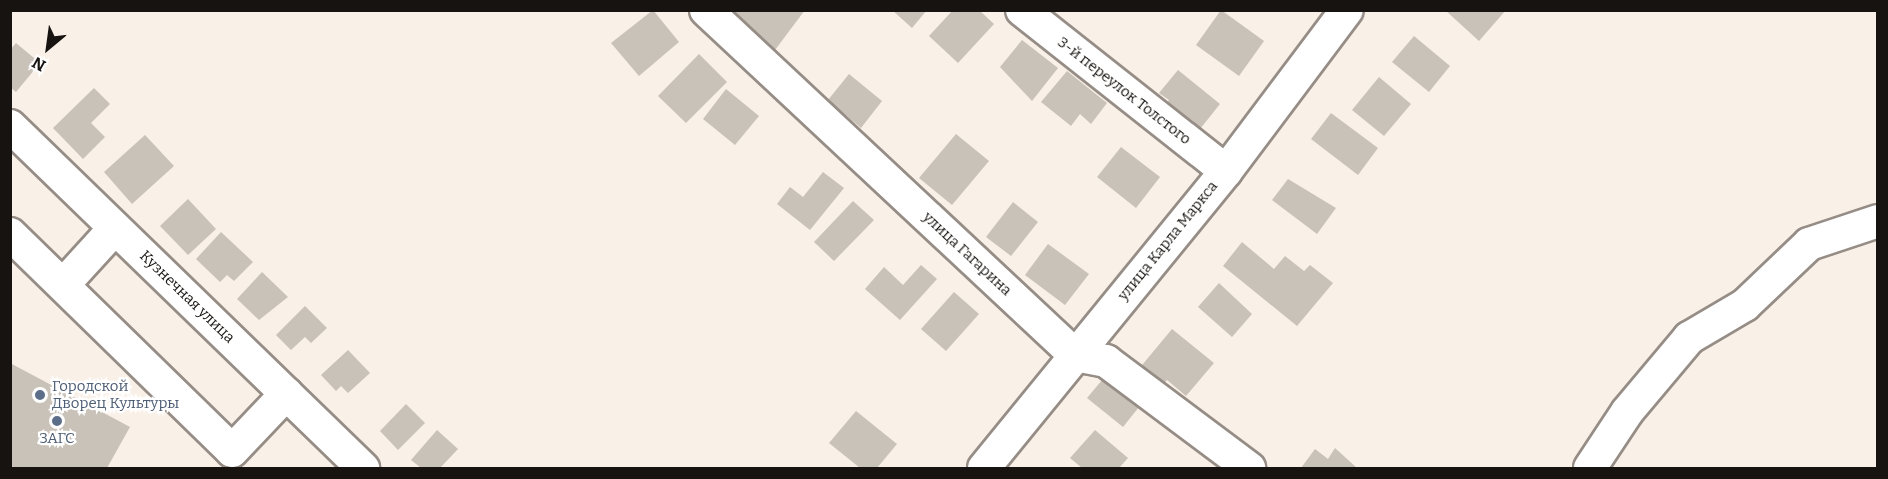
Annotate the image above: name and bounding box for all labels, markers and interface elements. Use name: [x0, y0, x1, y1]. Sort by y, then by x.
north arrow: [18, 18, 78, 78]
street label: 3-й переулок Толстого: [1054, 33, 1194, 149]
text: N: [29, 53, 49, 75]
street label: улица Карла Маркса: [1114, 178, 1222, 304]
street label: улица Гагарина: [919, 208, 1015, 300]
street label: Кузнечная улица: [136, 247, 238, 347]
place label: Городской Дворец Культуры: [52, 377, 179, 412]
marker: Городской Дворец Культуры: [33, 388, 47, 402]
marker: ЗАГС: [50, 414, 64, 428]
place label: ЗАГС: [39, 430, 75, 448]

